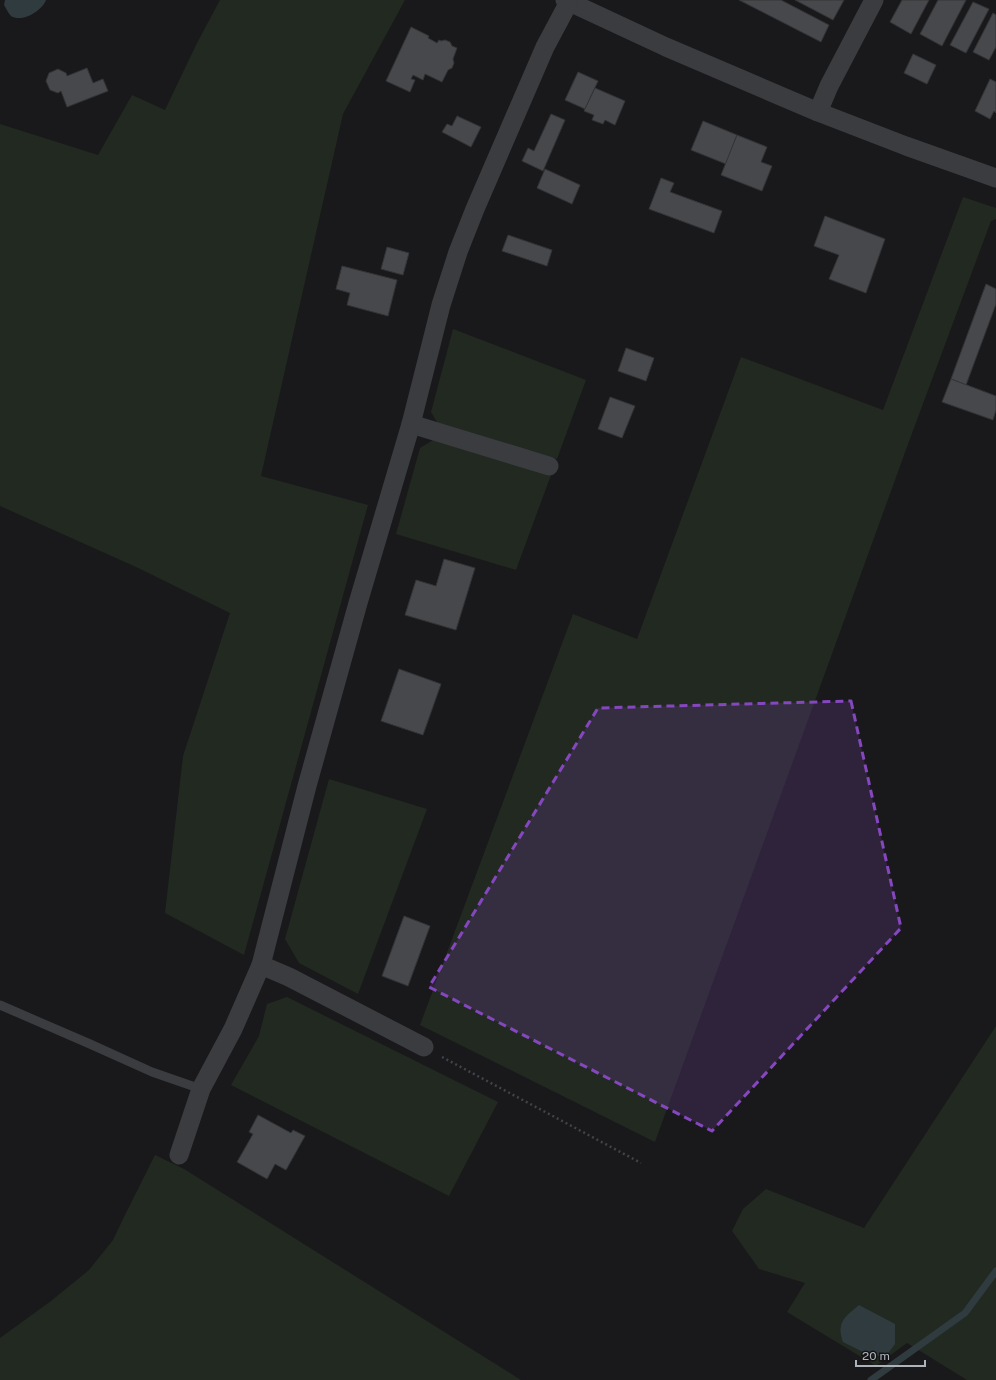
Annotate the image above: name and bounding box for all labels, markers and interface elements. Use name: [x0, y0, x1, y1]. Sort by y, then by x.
scale bar: [856, 1342, 925, 1368]
text: 20 m: [862, 1349, 890, 1363]

